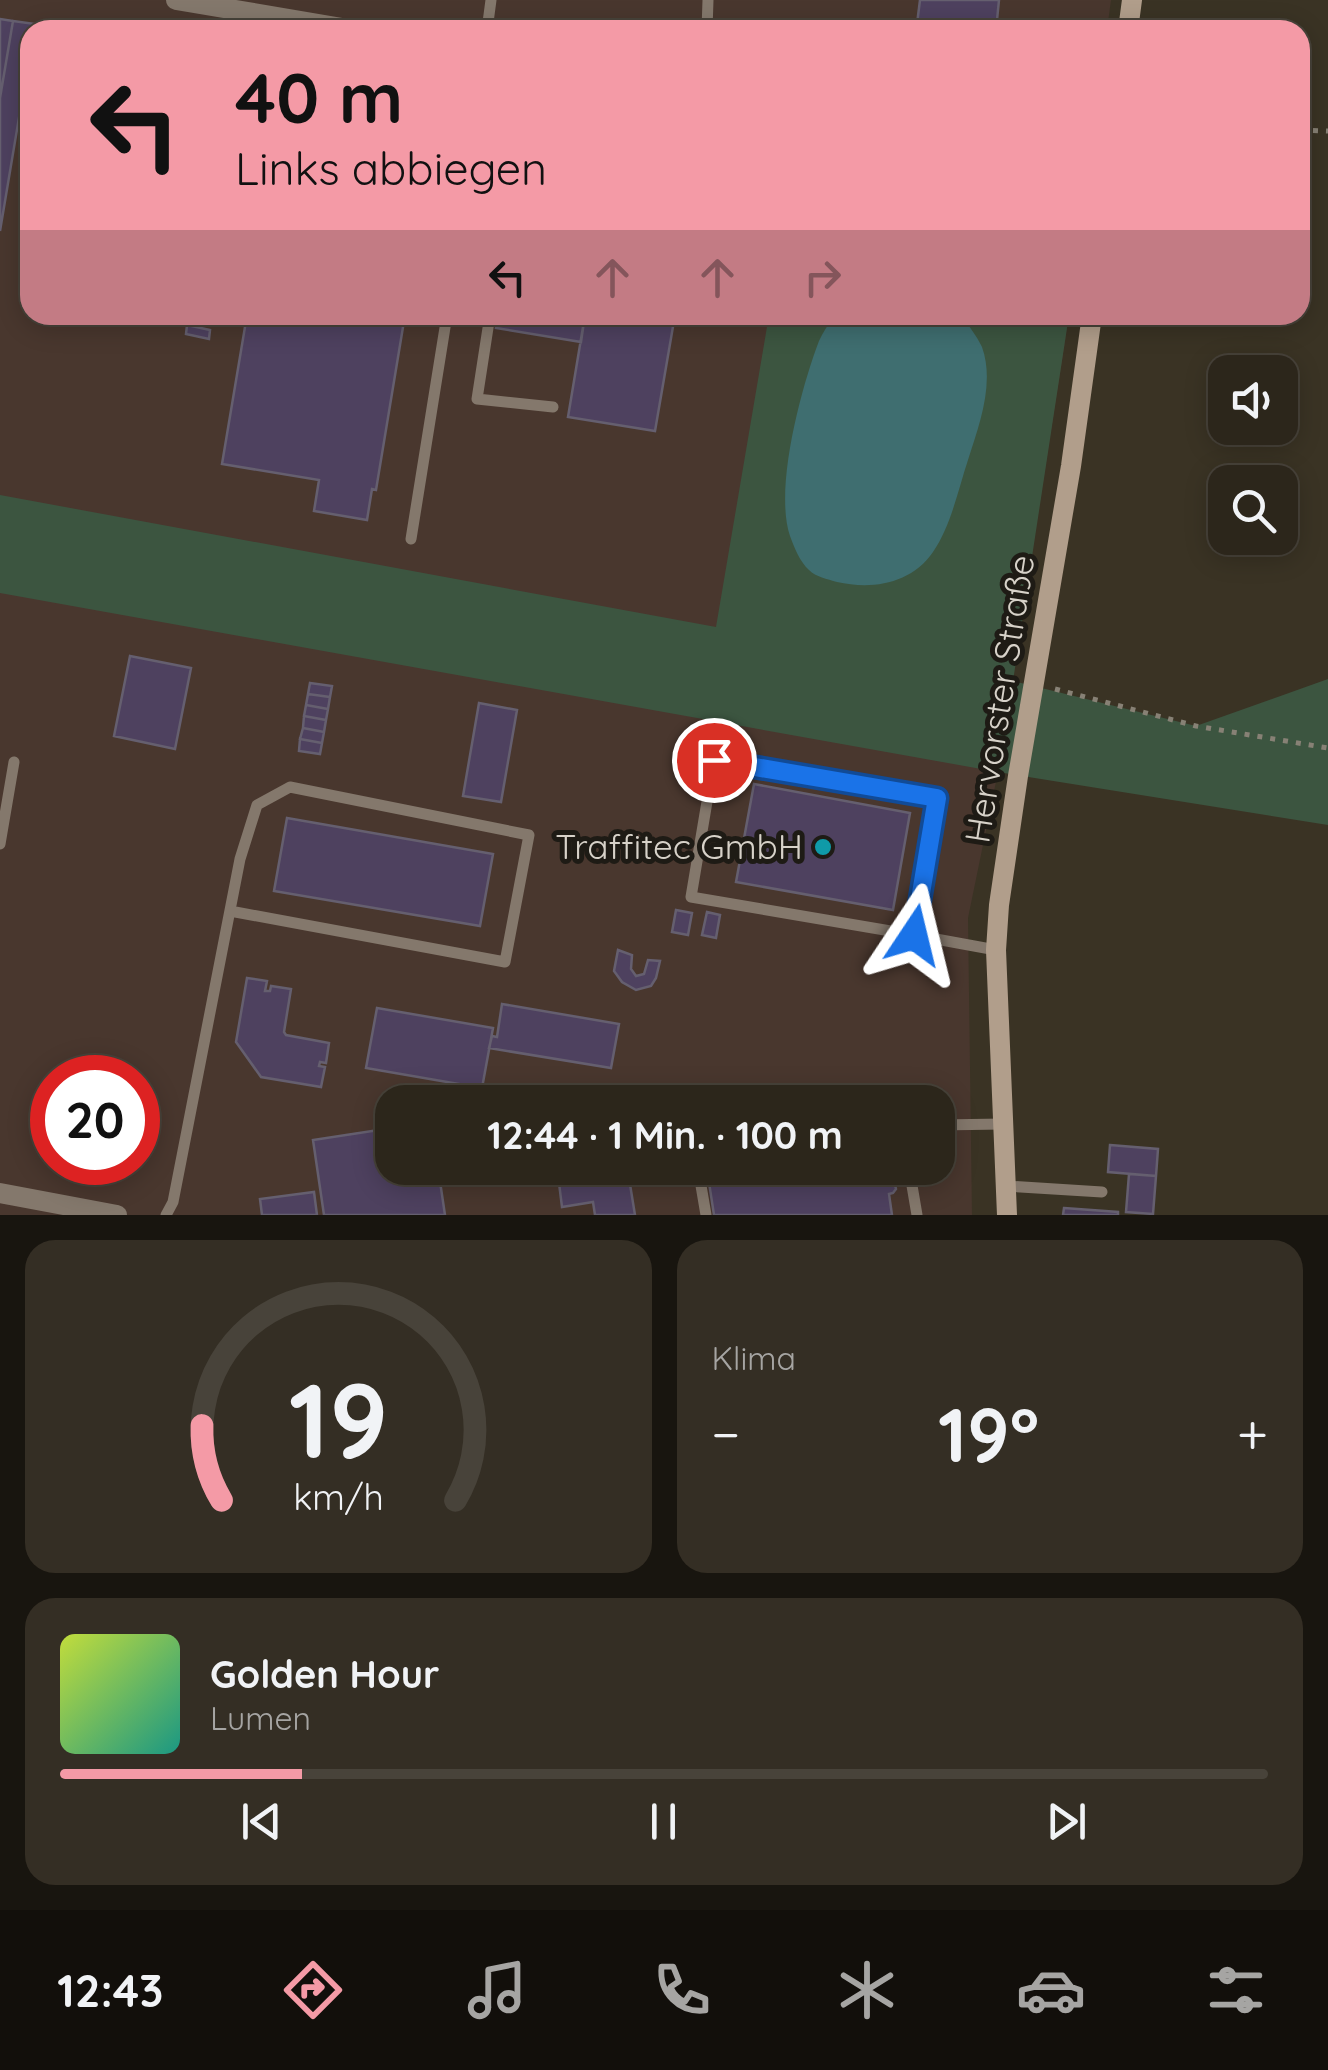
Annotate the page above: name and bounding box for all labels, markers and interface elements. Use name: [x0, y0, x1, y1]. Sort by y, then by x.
text: 40 m: [235, 53, 403, 141]
icon: left: [70, 60, 200, 190]
text: Links abbiegen: [235, 140, 547, 196]
icon: left: [480, 250, 535, 305]
icon: ahead: [585, 250, 640, 305]
icon: ahead: [690, 250, 745, 305]
icon: right: [795, 250, 850, 305]
map controls: [1208, 355, 1298, 555]
button: sound: [1208, 355, 1298, 445]
button: search: [1208, 465, 1298, 555]
street label: Hervorster Straße: [955, 552, 1043, 846]
pin: [672, 718, 757, 803]
icon: arrive: [687, 733, 742, 788]
place label: Traffitec GmbH: [555, 824, 803, 868]
marker: Traffitec GmbH: [812, 836, 834, 858]
position arrow: [862, 883, 966, 987]
speed limit sign: 20: [30, 1055, 160, 1185]
text: 12:44 · 1 Min. · 100 m: [487, 1111, 843, 1159]
text: Klima: [712, 1338, 796, 1378]
text: 19: [288, 1354, 388, 1484]
text: 19°: [938, 1387, 1039, 1481]
text: −: [712, 1399, 740, 1468]
text: +: [1237, 1399, 1268, 1468]
text: km/h: [293, 1474, 384, 1519]
text: Golden Hour: [210, 1650, 439, 1698]
text: Lumen: [210, 1698, 311, 1738]
icon: previous: [234, 1794, 289, 1849]
icon: pause: [636, 1794, 691, 1849]
icon: next: [1039, 1794, 1094, 1849]
icon: directions: [278, 1955, 348, 2025]
icon: music: [462, 1955, 532, 2025]
icon: phone: [647, 1955, 717, 2025]
icon: climate: [832, 1955, 902, 2025]
icon: car: [1016, 1955, 1086, 2025]
icon: filters: [1201, 1955, 1271, 2025]
text: 12:43: [57, 1962, 163, 2018]

